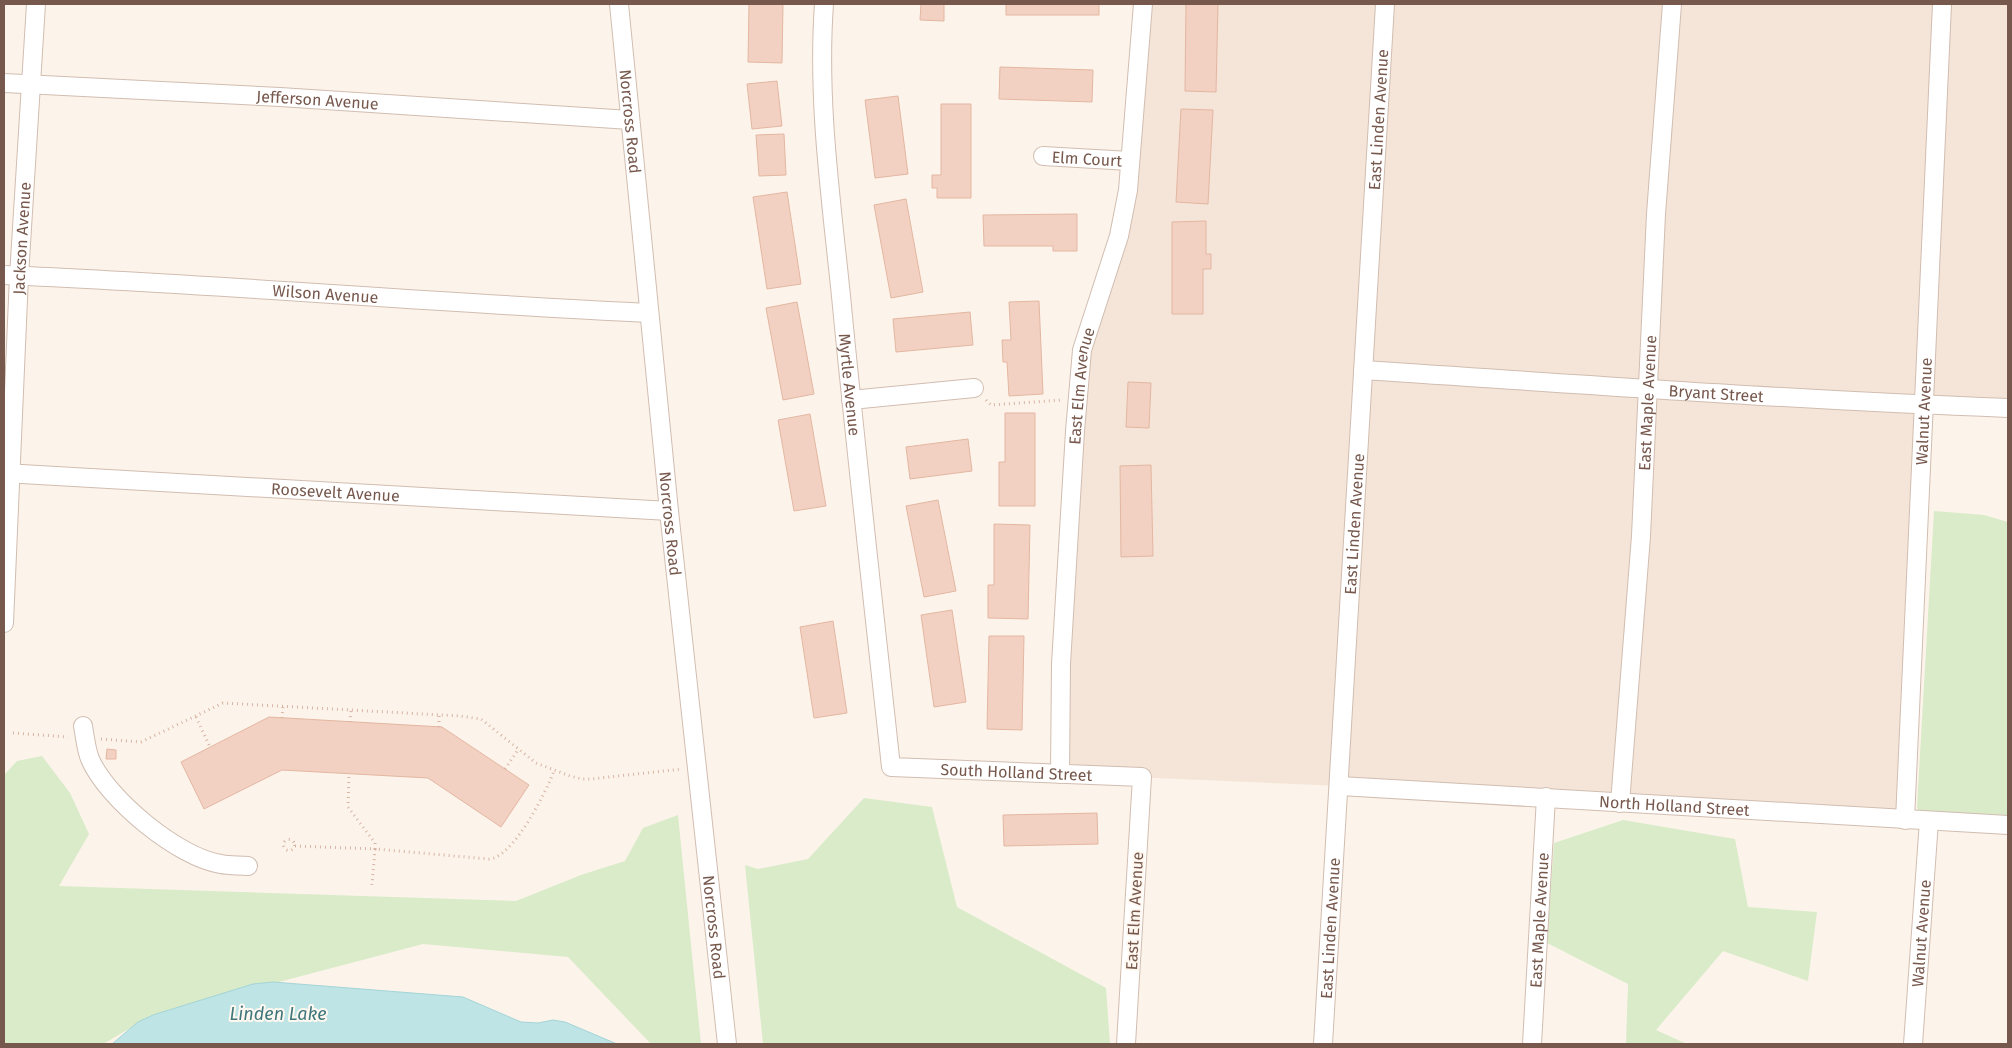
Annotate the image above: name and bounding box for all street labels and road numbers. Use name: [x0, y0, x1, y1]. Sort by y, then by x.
street label: East Linden Avenue: [1365, 49, 1392, 191]
street label: Norcross Road: [615, 68, 645, 175]
street label: Jefferson Avenue: [256, 87, 379, 113]
street label: Elm Court: [1051, 148, 1123, 171]
street label: Jackson Avenue: [9, 181, 35, 295]
street label: Wilson Avenue: [272, 281, 379, 307]
street label: East Elm Avenue: [1065, 325, 1099, 445]
street label: Myrtle Avenue: [835, 333, 864, 437]
street label: East Maple Avenue: [1635, 335, 1660, 471]
street label: Walnut Avenue: [1912, 357, 1936, 466]
street label: Bryant Street: [1668, 381, 1764, 406]
street label: East Linden Avenue: [1341, 453, 1368, 595]
street label: Norcross Road: [655, 470, 685, 577]
street label: Roosevelt Avenue: [271, 479, 400, 506]
street label: South Holland Street: [940, 760, 1093, 785]
street label: North Holland Street: [1599, 792, 1750, 820]
street label: East Elm Avenue: [1122, 851, 1147, 971]
street label: East Maple Avenue: [1526, 852, 1553, 989]
street label: East Linden Avenue: [1317, 857, 1344, 999]
street label: Norcross Road: [699, 874, 729, 980]
street label: Walnut Avenue: [1908, 879, 1935, 988]

